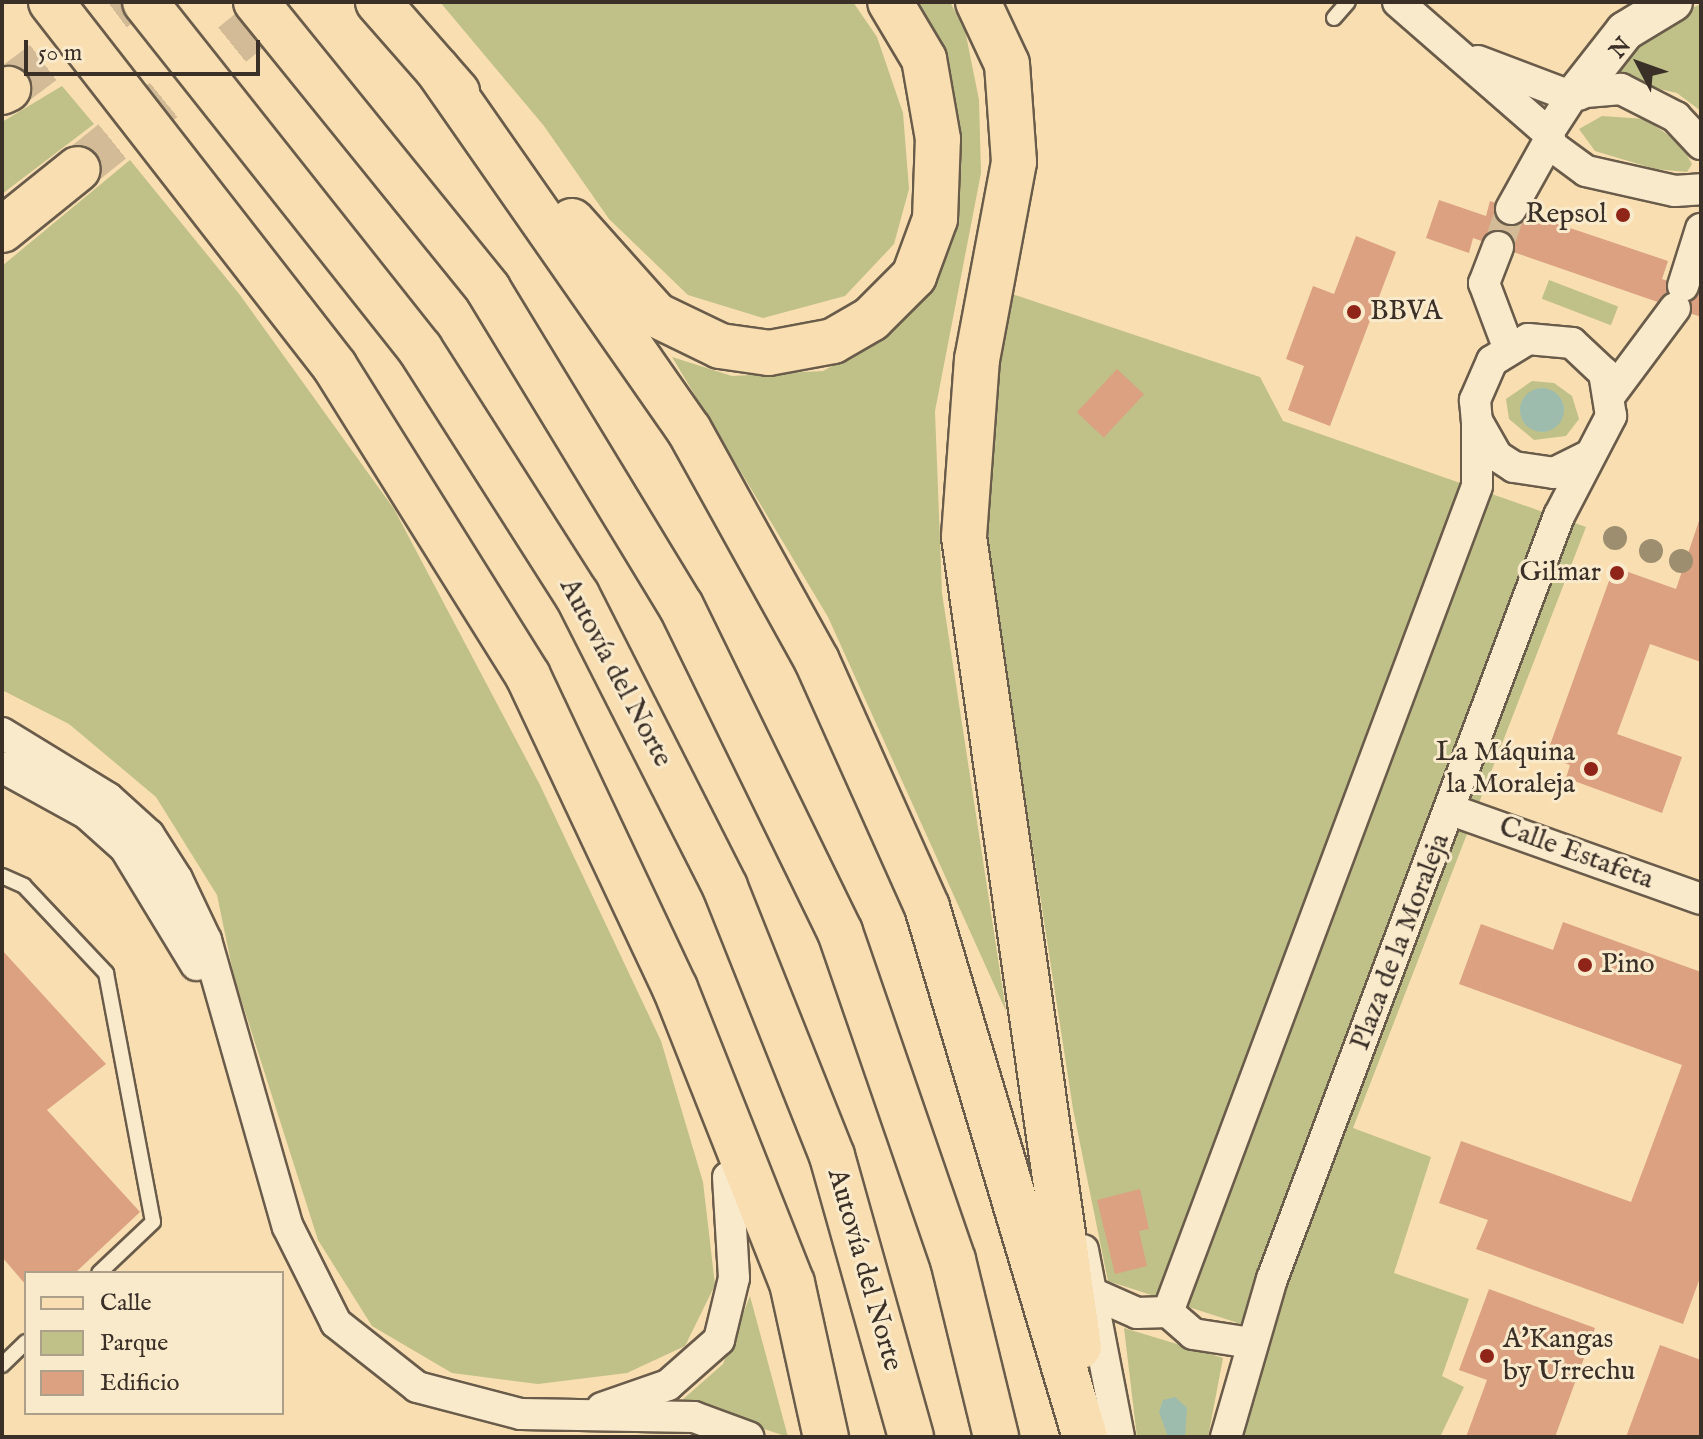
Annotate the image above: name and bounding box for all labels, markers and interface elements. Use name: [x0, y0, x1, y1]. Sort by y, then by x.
scale bar: [28, 24, 264, 74]
north arrow: [1599, 24, 1679, 104]
text: N: [1604, 32, 1638, 65]
text: 50 m: [38, 38, 82, 69]
place label: Repsol: [1525, 198, 1607, 232]
marker: Repsol: [1614, 206, 1632, 224]
place label: BBVA: [1370, 295, 1442, 329]
marker: BBVA: [1345, 303, 1363, 321]
place label: Gilmar: [1520, 556, 1601, 590]
marker: Gilmar: [1608, 564, 1626, 582]
street label: Autovía del Norte: [551, 573, 679, 773]
place label: La Máquina la Moraleja: [1436, 736, 1575, 802]
marker: La Máquina la Moraleja: [1582, 760, 1600, 778]
street label: Calle Estafeta: [1494, 811, 1658, 897]
street label: Plaza de la Moraleja: [1344, 829, 1458, 1055]
place label: Pino: [1601, 948, 1655, 982]
marker: Pino: [1576, 956, 1594, 974]
street label: Autovía del Norte: [819, 1165, 909, 1375]
legend: [24, 1271, 284, 1415]
text: Calle: [100, 1288, 152, 1319]
place label: A'Kangas by Urrechu: [1503, 1323, 1635, 1389]
text: Parque: [100, 1328, 168, 1359]
marker: A'Kangas by Urrechu: [1478, 1347, 1496, 1365]
text: Edificio: [100, 1368, 179, 1399]

